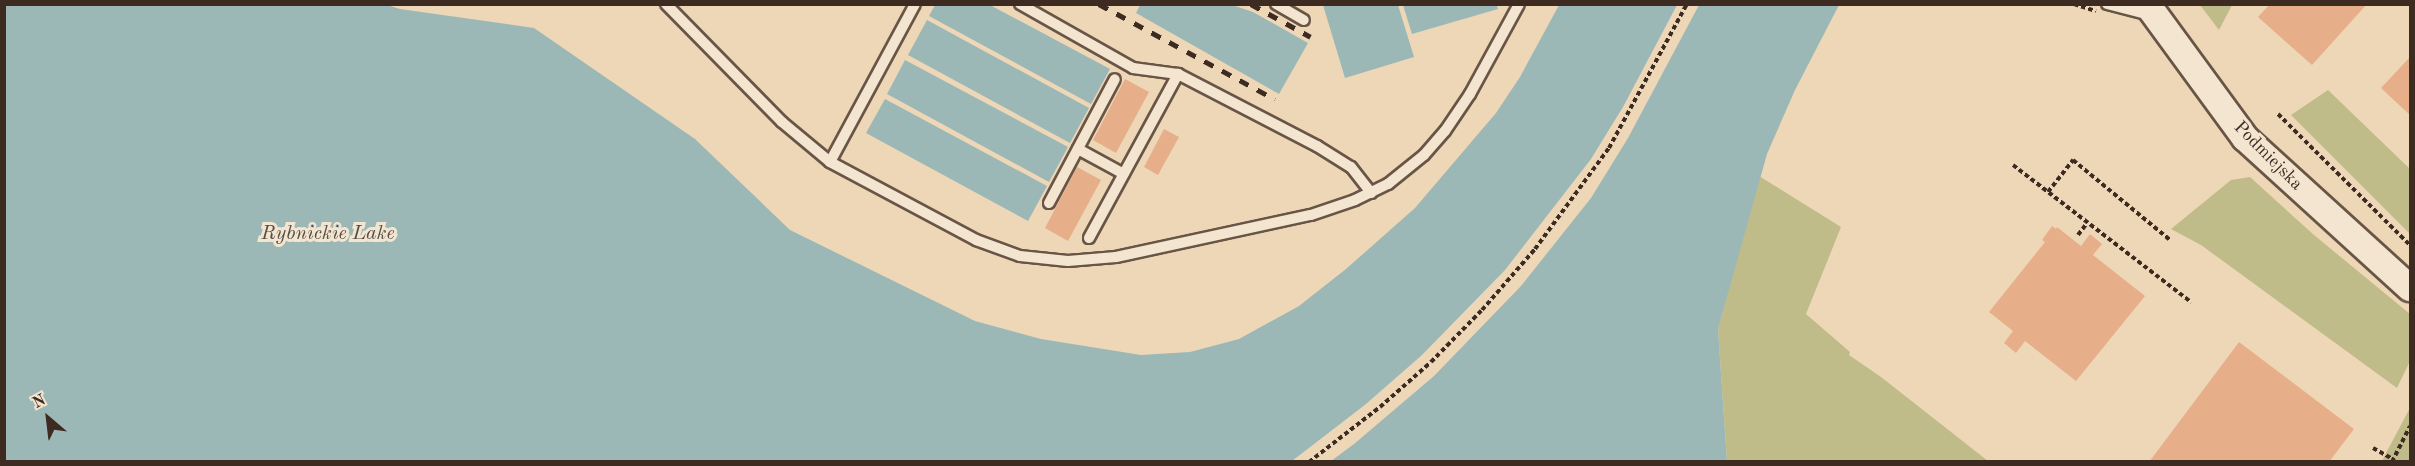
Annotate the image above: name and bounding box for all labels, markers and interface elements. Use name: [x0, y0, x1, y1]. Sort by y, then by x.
street label: Podmiejska: [2229, 117, 2307, 195]
water label: Rybnickie Lake: [261, 222, 395, 246]
north arrow: [18, 388, 78, 448]
text: N: [30, 392, 49, 412]

